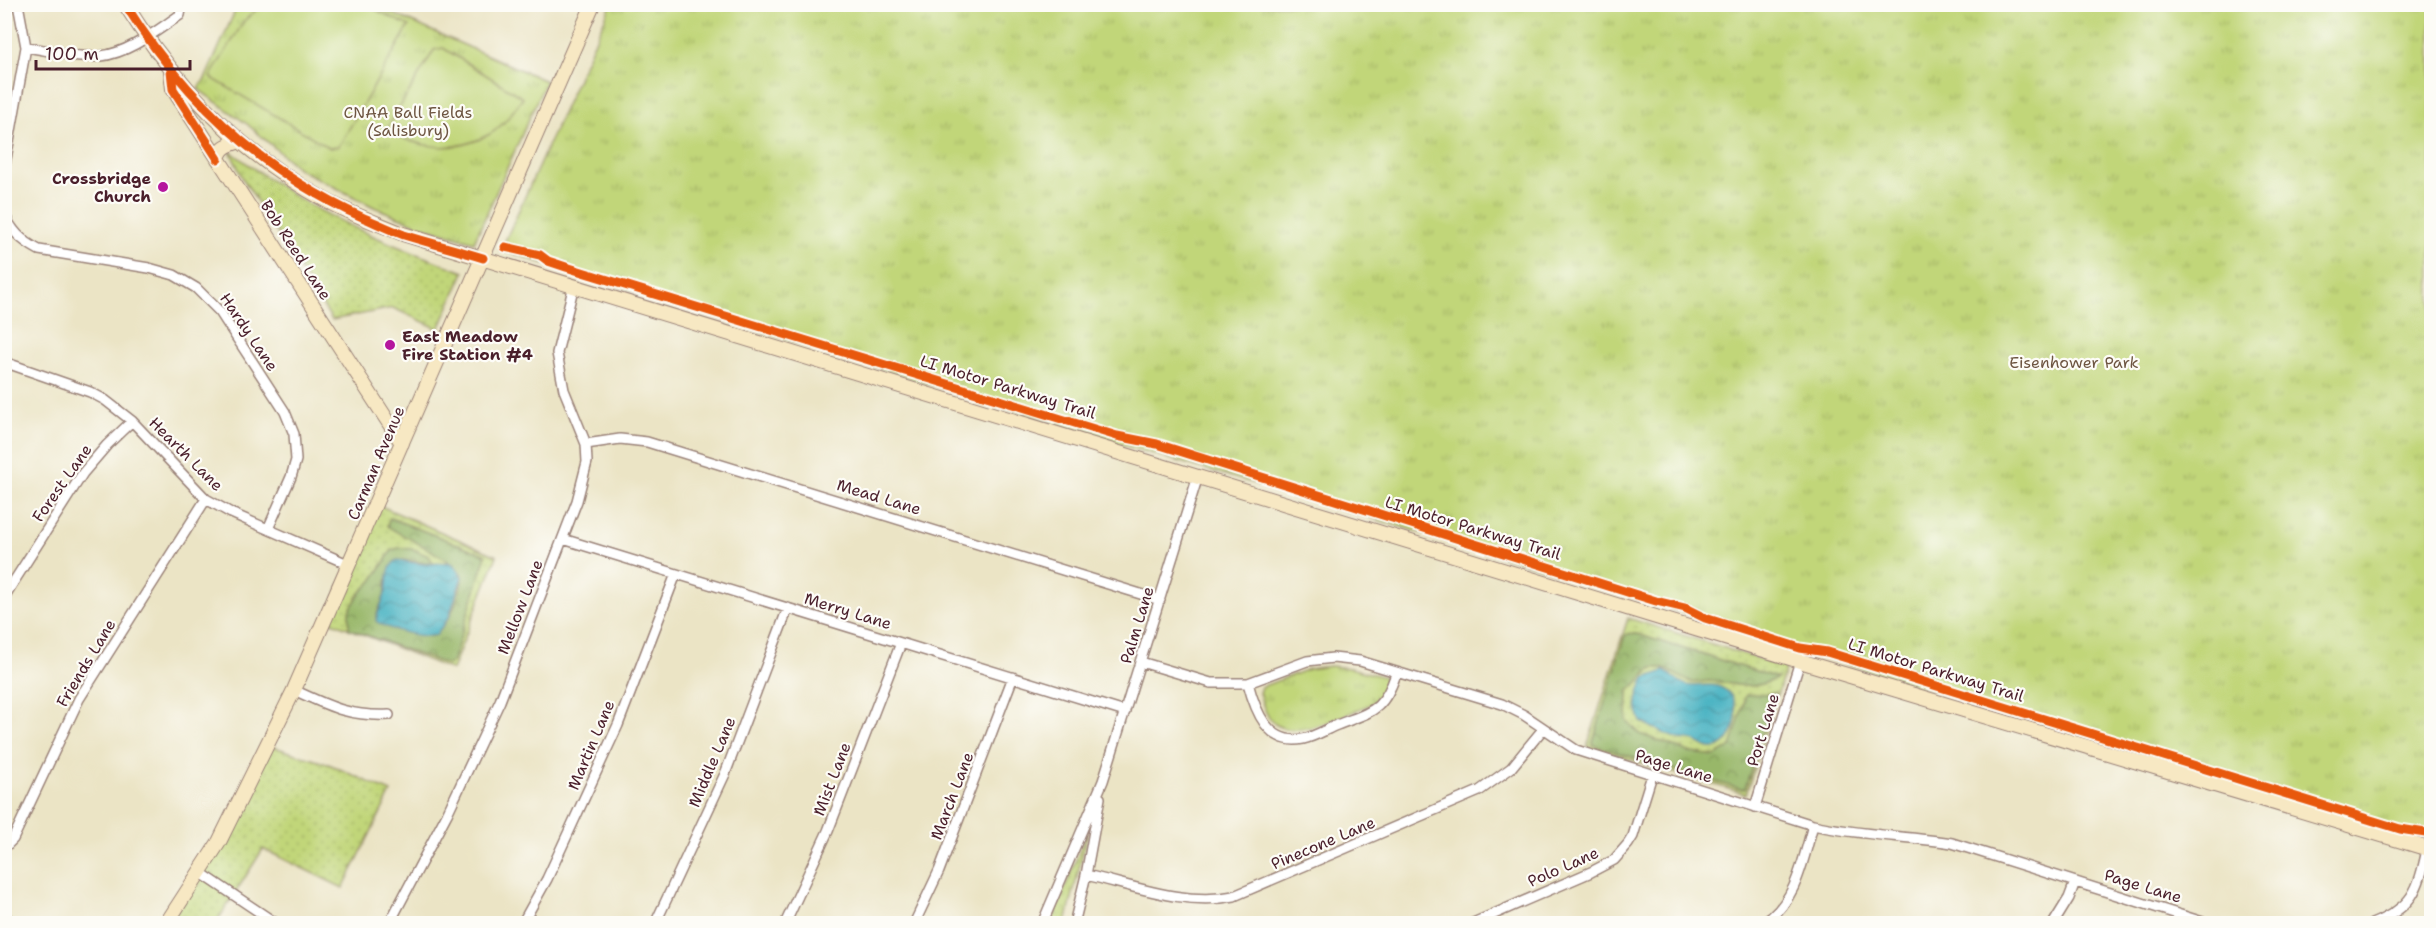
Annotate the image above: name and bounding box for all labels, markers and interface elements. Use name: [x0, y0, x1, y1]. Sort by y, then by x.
scale bar: [36, 33, 190, 71]
text: 100 m: [45, 42, 99, 66]
park label: CNAA Ball Fields (Salisbury): [343, 102, 473, 141]
place label: Crossbridge Church: [52, 168, 151, 207]
marker: Crossbridge Church: [156, 180, 170, 194]
street label: Bob Reed Lane: [256, 196, 336, 304]
street label: Hardy Lane: [215, 289, 283, 375]
place label: East Meadow Fire Station #4: [402, 326, 533, 365]
marker: East Meadow Fire Station #4: [383, 338, 397, 352]
street label: LI Motor Parkway Trail: [917, 350, 1099, 424]
park label: Eisenhower Park: [2009, 352, 2139, 373]
street label: Carman Avenue: [343, 403, 409, 523]
street label: Hearth Lane: [144, 412, 228, 496]
street label: Forest Lane: [27, 440, 97, 526]
street label: Mead Lane: [834, 474, 924, 520]
street label: LI Motor Parkway Trail: [1382, 491, 1564, 565]
street label: Mellow Lane: [492, 557, 548, 657]
street label: Palm Lane: [1115, 584, 1159, 666]
street label: Merry Lane: [802, 588, 894, 634]
street label: Friends Lane: [52, 615, 120, 711]
street label: LI Motor Parkway Trail: [1845, 633, 2027, 707]
street label: Port Lane: [1742, 691, 1784, 769]
street label: Martin Lane: [563, 697, 619, 793]
street label: Middle Lane: [684, 714, 740, 810]
street label: Mist Lane: [808, 739, 856, 819]
street label: Page Lane: [1633, 744, 1715, 788]
street label: March Lane: [926, 749, 978, 843]
street label: Pinecone Lane: [1268, 812, 1378, 874]
street label: Polo Lane: [1524, 842, 1602, 892]
street label: Page Lane: [2102, 864, 2184, 908]

